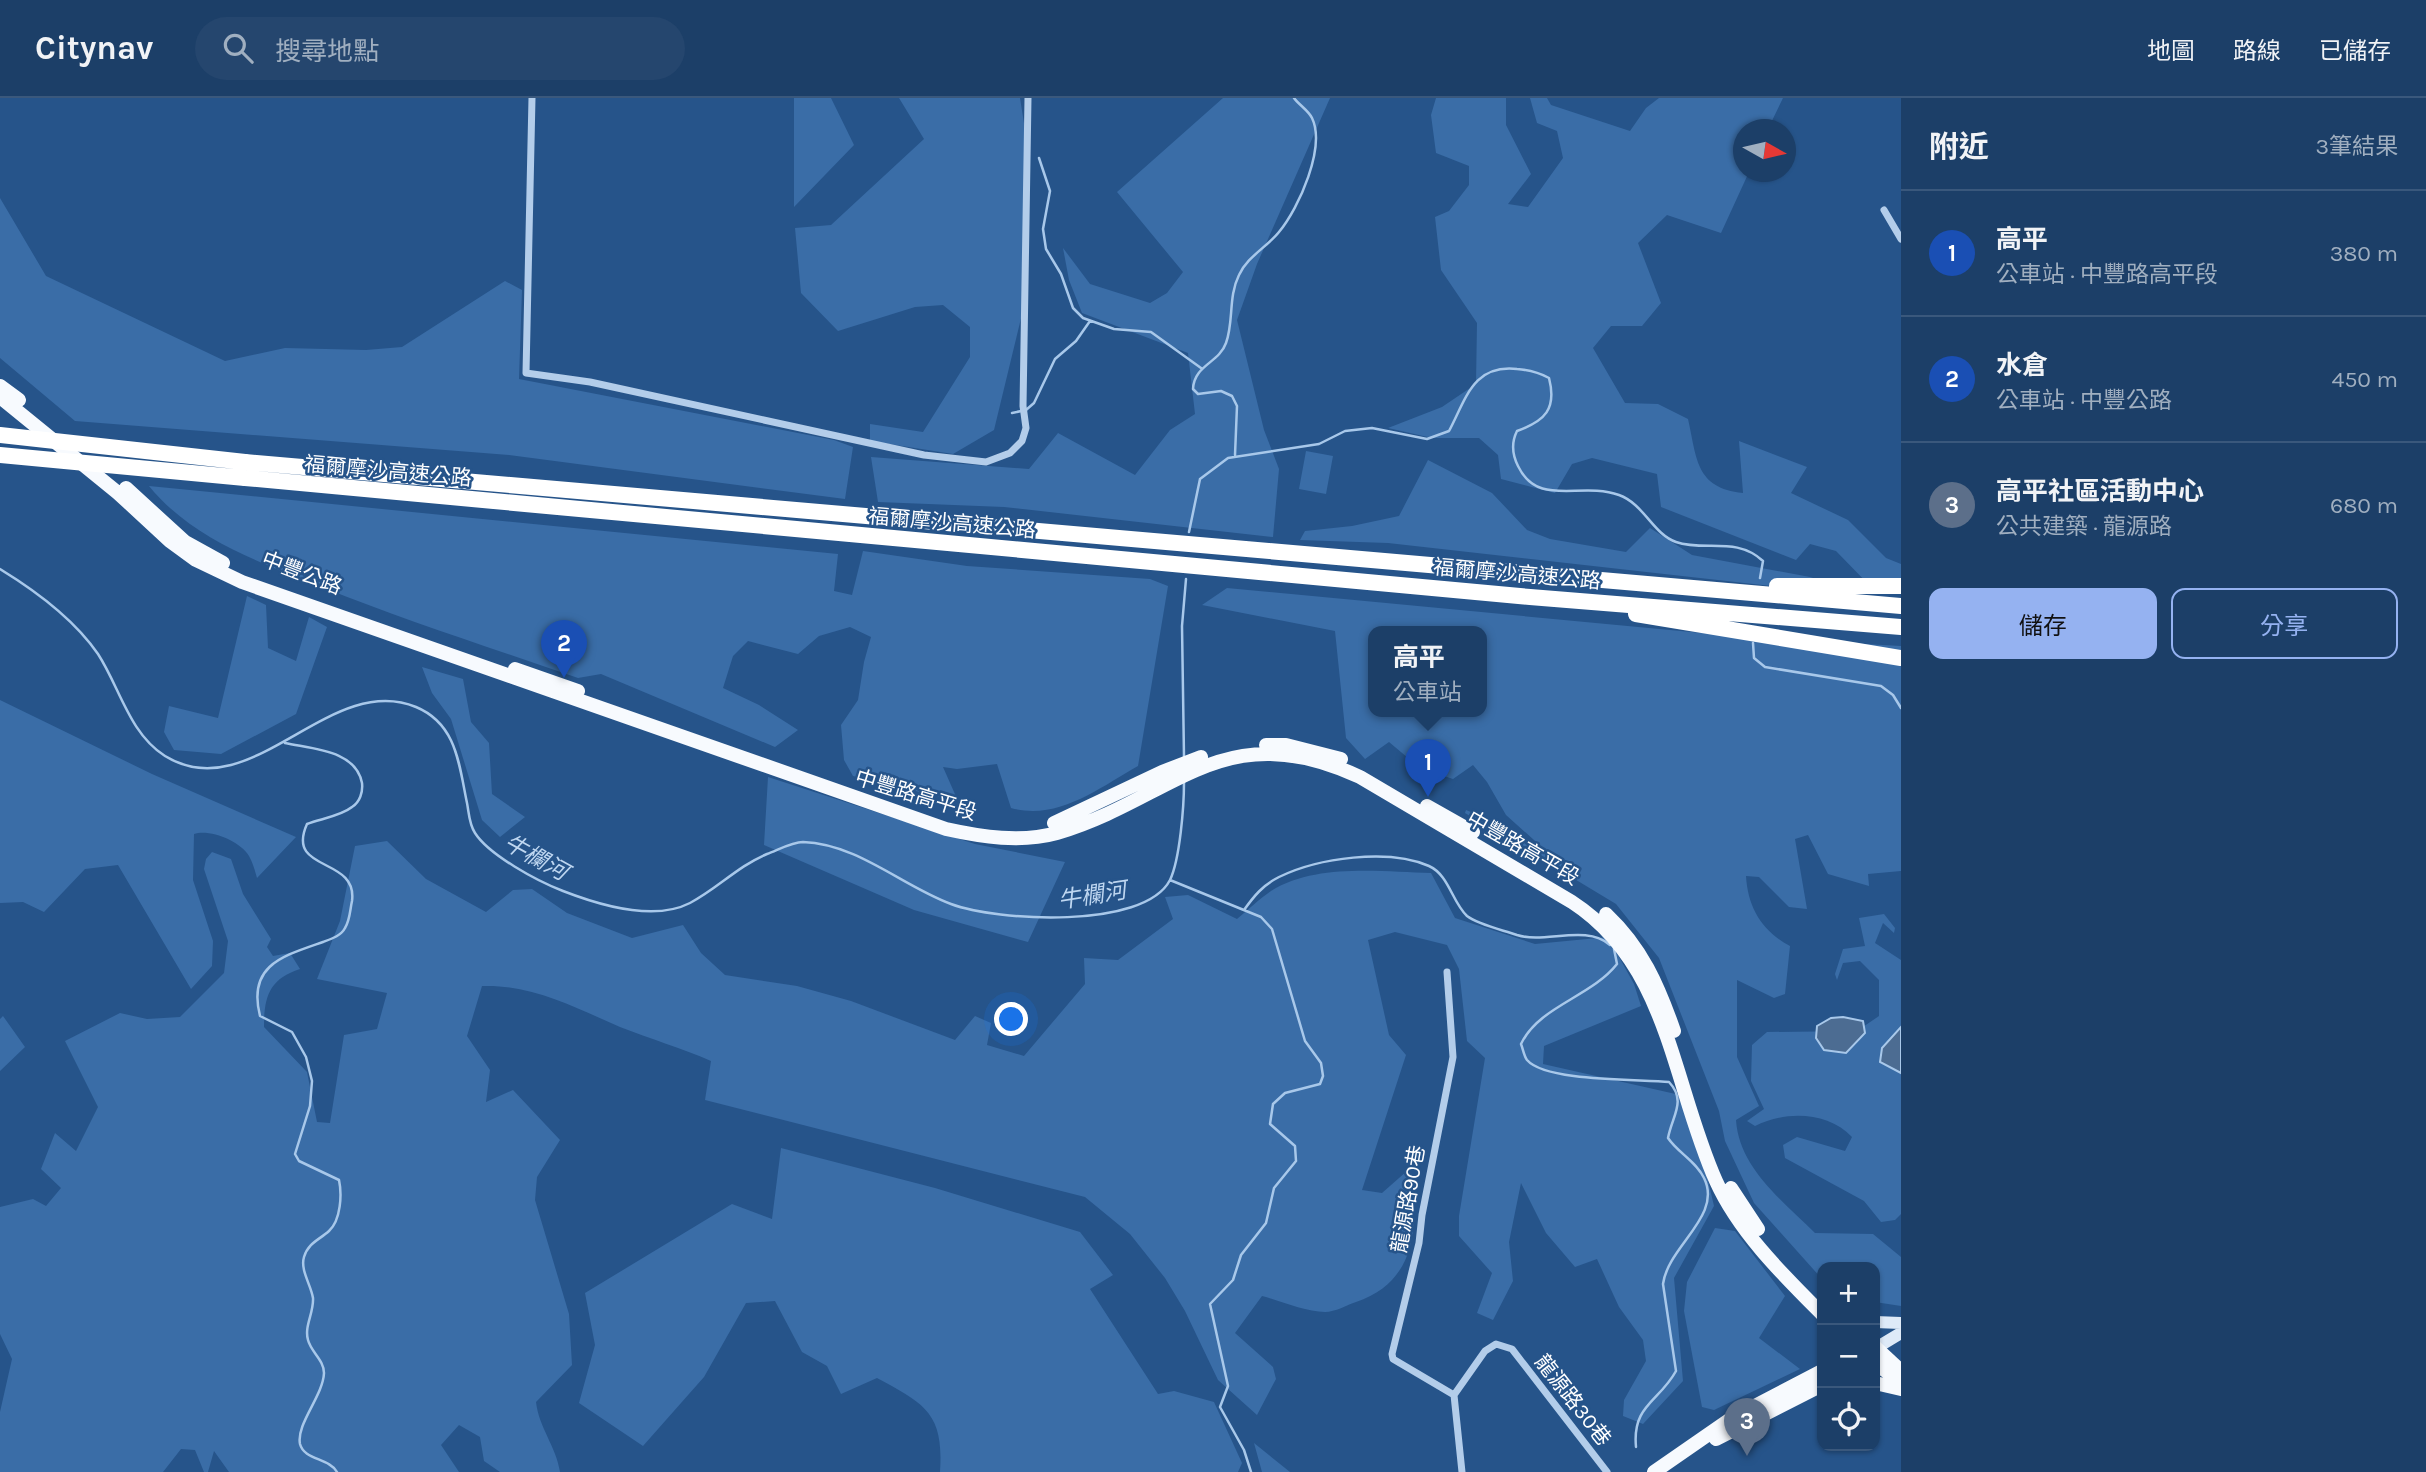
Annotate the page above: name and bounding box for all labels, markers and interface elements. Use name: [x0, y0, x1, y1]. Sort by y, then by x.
search box: [195, 17, 685, 80]
text: Citynav: [35, 29, 153, 67]
icon: search: [219, 29, 257, 67]
text: 搜尋地點: [275, 36, 379, 67]
text: 地圖: [2147, 37, 2195, 65]
text: 路線: [2233, 37, 2281, 65]
text: 已儲存: [2319, 37, 2391, 65]
north arrow: [1733, 119, 1796, 182]
text: 附近: [1929, 129, 1989, 165]
text: 3筆結果: [2315, 133, 2398, 160]
text: 高平: [1996, 224, 2048, 255]
text: 1: [1948, 240, 1956, 267]
text: 380 m: [2330, 240, 2398, 267]
text: 公車站 · 中豐路高平段: [1996, 261, 2218, 288]
text: 水倉: [1996, 350, 2048, 381]
text: 2: [1945, 366, 1959, 393]
text: 450 m: [2332, 366, 2398, 393]
text: 公車站 · 中豐公路: [1996, 387, 2172, 414]
street label: 福爾摩沙高速公路: [303, 452, 473, 490]
text: 高平社區活動中心: [1996, 476, 2204, 507]
text: 3: [1945, 492, 1959, 519]
text: 680 m: [2330, 492, 2398, 519]
street label: 福爾摩沙高速公路: [867, 504, 1037, 542]
text: 公共建築 · 龍源路: [1996, 513, 2172, 540]
street label: 中豐公路: [258, 547, 346, 599]
street label: 福爾摩沙高速公路: [1432, 555, 1602, 593]
button: 儲存: [1929, 588, 2157, 659]
button: 分享: [2171, 588, 2398, 659]
pin: 2: [541, 620, 587, 678]
popup: [1368, 626, 1487, 717]
text: 高平: [1393, 642, 1445, 673]
text: 公車站: [1393, 679, 1462, 706]
pin: 1: [1405, 739, 1451, 797]
street label: 中豐路高平段: [852, 765, 980, 825]
street label: 中豐路高平段: [1462, 806, 1584, 890]
water label: 牛欄河: [499, 829, 576, 888]
water label: 牛欄河: [1056, 876, 1132, 914]
your location: [994, 1002, 1028, 1036]
street label: 龍源路90巷: [1387, 1143, 1429, 1255]
map controls: [1817, 1262, 1880, 1451]
button: +: [1817, 1262, 1880, 1325]
button: −: [1817, 1325, 1880, 1388]
street label: 龍源路30巷: [1530, 1350, 1616, 1450]
button: locate: [1817, 1388, 1880, 1451]
pin: 3: [1724, 1398, 1770, 1456]

